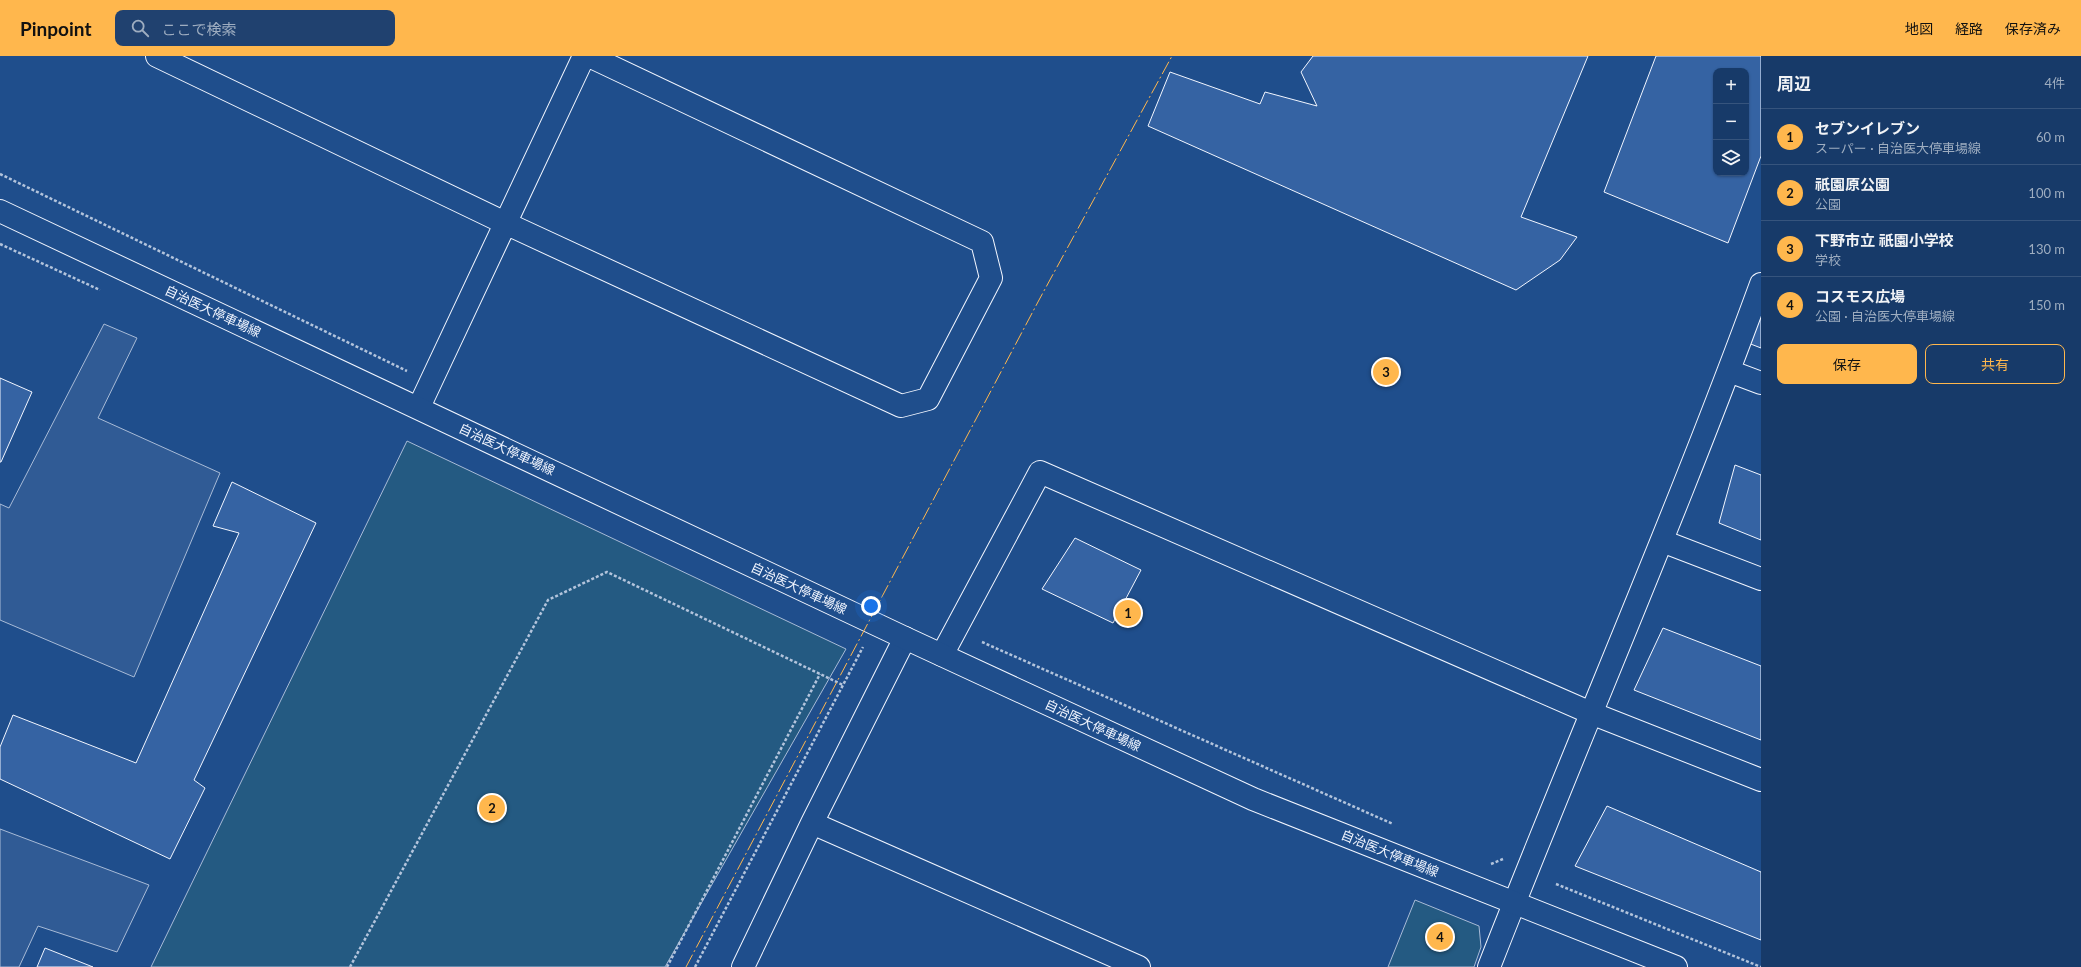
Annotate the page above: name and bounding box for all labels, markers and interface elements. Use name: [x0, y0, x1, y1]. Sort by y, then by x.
search box: [115, 10, 395, 46]
text: Pinpoint: [20, 17, 91, 40]
icon: search: [129, 17, 151, 39]
text: ここで検索: [161, 20, 236, 38]
text: 地図: [1905, 20, 1933, 37]
text: 経路: [1955, 20, 1983, 37]
text: 保存済み: [2005, 20, 2061, 37]
map controls: [1713, 68, 1749, 176]
button: +: [1713, 68, 1749, 104]
text: 周辺: [1777, 73, 1811, 94]
text: 4件: [2044, 75, 2065, 91]
button: −: [1713, 104, 1749, 140]
text: セブンイレブン: [1815, 119, 1920, 137]
text: 1: [1786, 129, 1794, 145]
text: 60 m: [2036, 129, 2065, 145]
button: layers: [1713, 140, 1749, 176]
text: スーパー · 自治医大停車場線: [1815, 140, 1981, 156]
text: 祇園原公園: [1815, 175, 1890, 193]
text: 2: [1786, 185, 1794, 201]
text: 100 m: [2028, 185, 2065, 201]
text: 公園: [1815, 196, 1841, 212]
text: 下野市立 祇園小学校: [1815, 231, 1954, 249]
text: 3: [1786, 241, 1794, 257]
text: 130 m: [2028, 241, 2065, 257]
text: 学校: [1815, 252, 1841, 268]
street label: 自治医大停車場線: [162, 282, 264, 340]
text: コスモス広場: [1815, 287, 1905, 305]
text: 4: [1786, 297, 1794, 313]
text: 150 m: [2028, 297, 2065, 313]
text: 公園 · 自治医大停車場線: [1815, 308, 1955, 324]
button: 保存: [1777, 344, 1917, 384]
button: 共有: [1925, 344, 2065, 384]
pin: 3: [1373, 357, 1399, 387]
street label: 自治医大停車場線: [456, 420, 558, 478]
street label: 自治医大停車場線: [748, 559, 850, 617]
your location: [861, 596, 881, 616]
pin: 1: [1115, 598, 1141, 628]
street label: 自治医大停車場線: [1042, 696, 1144, 754]
pin: 2: [479, 793, 505, 823]
street label: 自治医大停車場線: [1339, 826, 1441, 880]
pin: 4: [1427, 922, 1453, 952]

